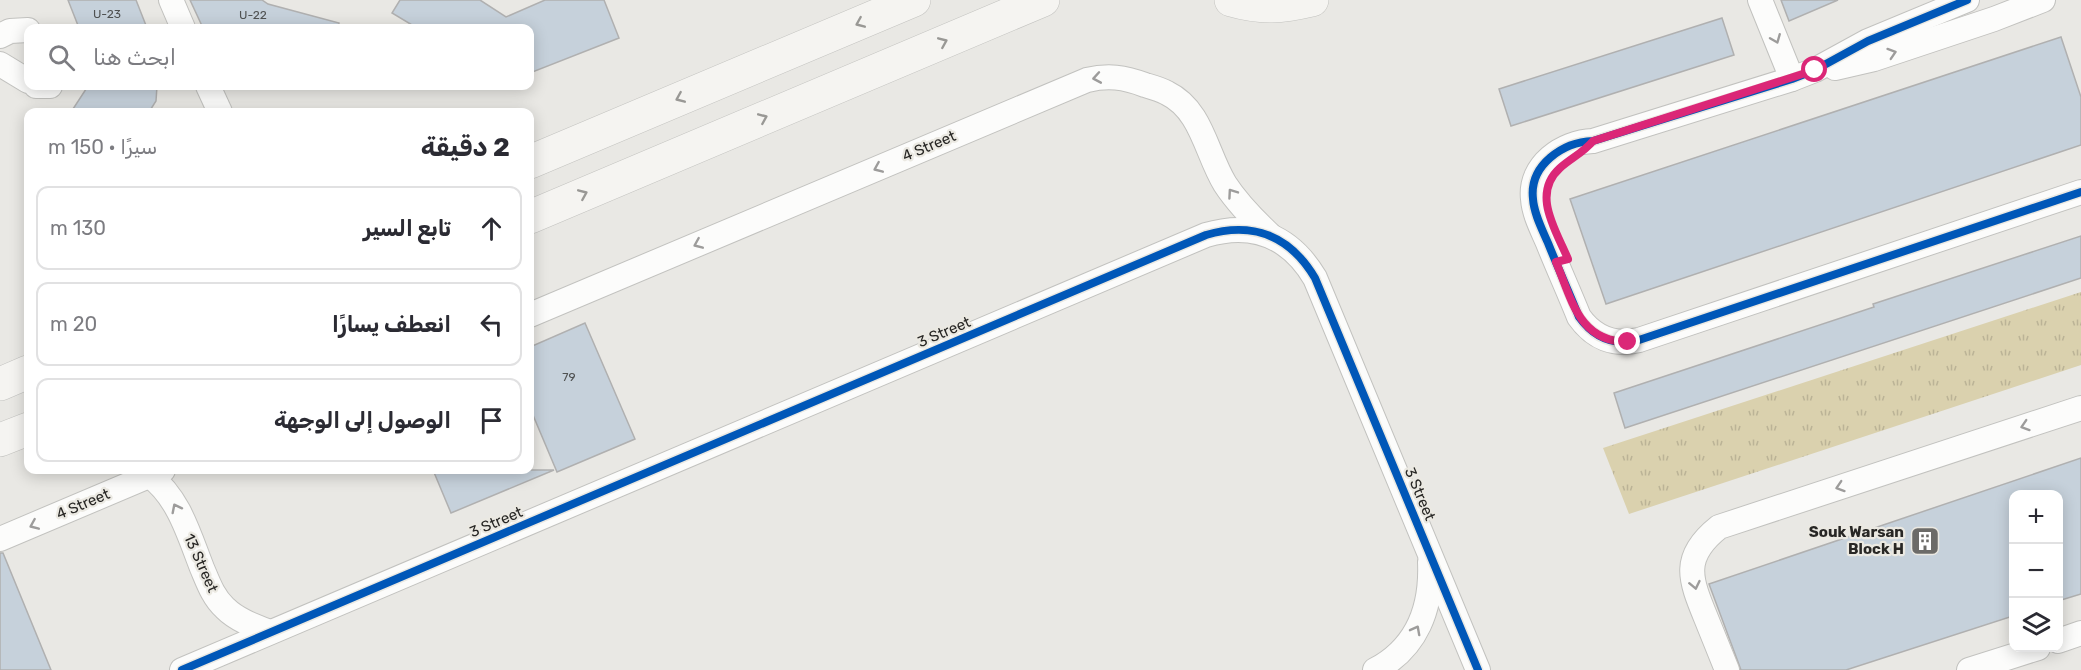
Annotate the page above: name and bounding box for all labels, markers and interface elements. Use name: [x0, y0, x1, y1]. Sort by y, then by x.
house number: U-23: [93, 7, 121, 21]
house number: U-22: [239, 8, 267, 22]
one-way arrow: [855, 16, 866, 28]
search box: [24, 24, 534, 90]
one-way arrow: [1769, 33, 1781, 44]
one-way arrow: [936, 37, 947, 49]
icon: search: [45, 41, 78, 74]
text: ابحث هنا: [93, 44, 176, 71]
one-way arrow: [1886, 48, 1897, 60]
route start: [1801, 56, 1827, 82]
one-way arrow: [1092, 72, 1101, 84]
one-way arrow: [675, 91, 686, 103]
one-way arrow: [757, 113, 768, 125]
street label: 4 Street: [900, 127, 959, 165]
text: 2 دقيقة: [421, 132, 510, 163]
text: سيرًا · 150 m: [48, 135, 157, 159]
one-way arrow: [873, 161, 884, 173]
one-way arrow: [1228, 188, 1239, 199]
one-way arrow: [577, 189, 588, 201]
icon: ahead: [475, 212, 508, 245]
text: تابع السير: [363, 215, 451, 242]
text: 130 m: [50, 216, 106, 240]
one-way arrow: [693, 237, 704, 249]
icon: left: [475, 308, 508, 341]
text: انعطف يسارًا: [332, 311, 451, 338]
text: 20 m: [50, 312, 97, 336]
street label: 3 Street: [915, 313, 973, 351]
route end: [1614, 328, 1640, 354]
house number: 79: [562, 370, 576, 384]
icon: arrive: [475, 404, 508, 437]
text: الوصول إلى الوجهة: [274, 407, 451, 434]
one-way arrow: [2020, 418, 2031, 431]
street label: 3 Street: [1401, 465, 1439, 523]
one-way arrow: [1835, 480, 1846, 492]
street label: 4 Street: [54, 485, 113, 523]
map controls: [2009, 490, 2063, 652]
button: +: [2009, 490, 2063, 544]
one-way arrow: [172, 503, 184, 514]
street label: 3 Street: [467, 503, 525, 541]
one-way arrow: [29, 518, 40, 530]
place label: Souk Warsan Block H: [1809, 523, 1904, 558]
building icon: Souk Warsan Block H: [1909, 525, 1941, 557]
street label: 13 Street: [180, 531, 222, 595]
button: −: [2009, 544, 2063, 598]
one-way arrow: [1687, 579, 1700, 589]
button: layers: [2009, 598, 2063, 652]
one-way arrow: [1409, 626, 1420, 637]

